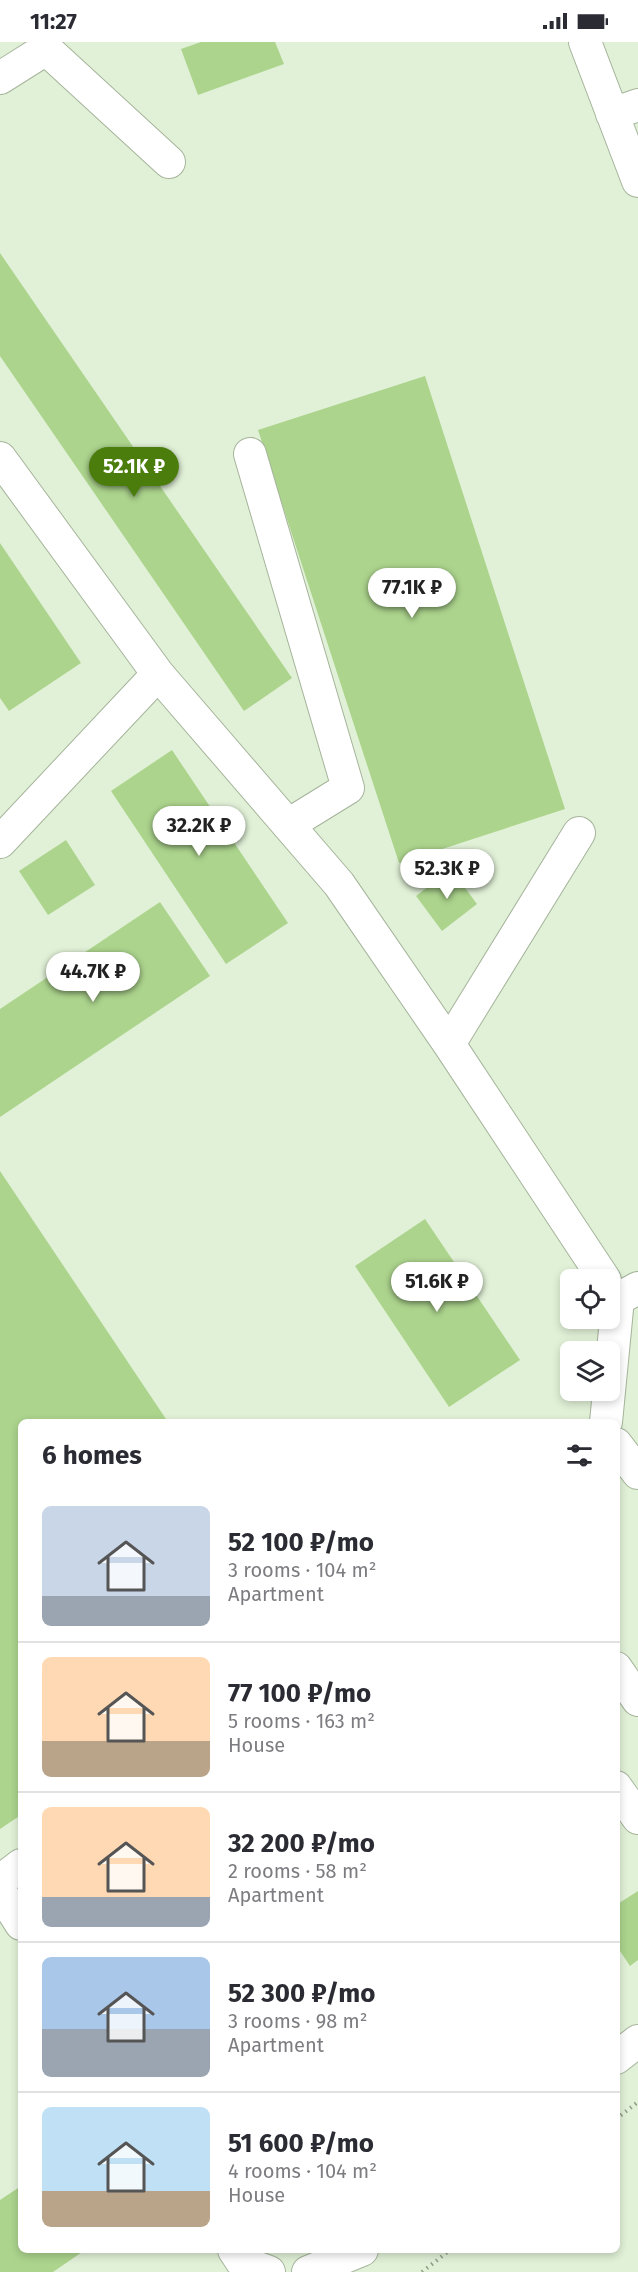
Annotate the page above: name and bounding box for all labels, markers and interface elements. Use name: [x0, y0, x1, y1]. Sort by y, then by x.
text: 11:27: [30, 8, 77, 35]
pin: 52.1K ₽: [79, 447, 189, 498]
text: 52.1K ₽: [103, 454, 165, 478]
pin: 77.1K ₽: [357, 568, 467, 619]
text: 77.1K ₽: [382, 575, 442, 599]
pin: 32.2K ₽: [144, 806, 254, 857]
text: 32.2K ₽: [167, 813, 231, 837]
pin: 52.3K ₽: [392, 849, 502, 900]
text: 52.3K ₽: [414, 856, 480, 880]
pin: 44.7K ₽: [38, 952, 148, 1003]
text: 44.7K ₽: [60, 959, 126, 983]
pin: 51.6K ₽: [382, 1262, 492, 1313]
text: 51.6K ₽: [405, 1269, 469, 1293]
map controls: [560, 1269, 620, 1401]
button: locate: [560, 1269, 620, 1329]
button: layers: [560, 1341, 620, 1401]
icon: filters: [563, 1439, 596, 1472]
text: 6 homes: [42, 1440, 142, 1471]
text: 52 100 ₽/mo: [228, 1527, 374, 1558]
icon: home: [90, 1530, 162, 1602]
text: 3 rooms · 104 m²: [228, 1558, 376, 1582]
text: Apartment: [228, 1582, 324, 1606]
text: 77 100 ₽/mo: [228, 1678, 371, 1709]
icon: home: [90, 1681, 162, 1753]
text: 5 rooms · 163 m²: [228, 1709, 375, 1733]
text: House: [228, 1733, 285, 1757]
text: 32 200 ₽/mo: [228, 1828, 375, 1859]
icon: home: [90, 1831, 162, 1903]
text: 2 rooms · 58 m²: [228, 1859, 367, 1883]
text: Apartment: [228, 1883, 324, 1907]
text: 52 300 ₽/mo: [228, 1978, 375, 2009]
icon: home: [90, 1981, 162, 2053]
text: 3 rooms · 98 m²: [228, 2009, 368, 2033]
text: Apartment: [228, 2033, 324, 2057]
text: 51 600 ₽/mo: [228, 2128, 374, 2159]
icon: home: [90, 2131, 162, 2203]
text: 4 rooms · 104 m²: [228, 2159, 377, 2183]
text: House: [228, 2183, 285, 2207]

